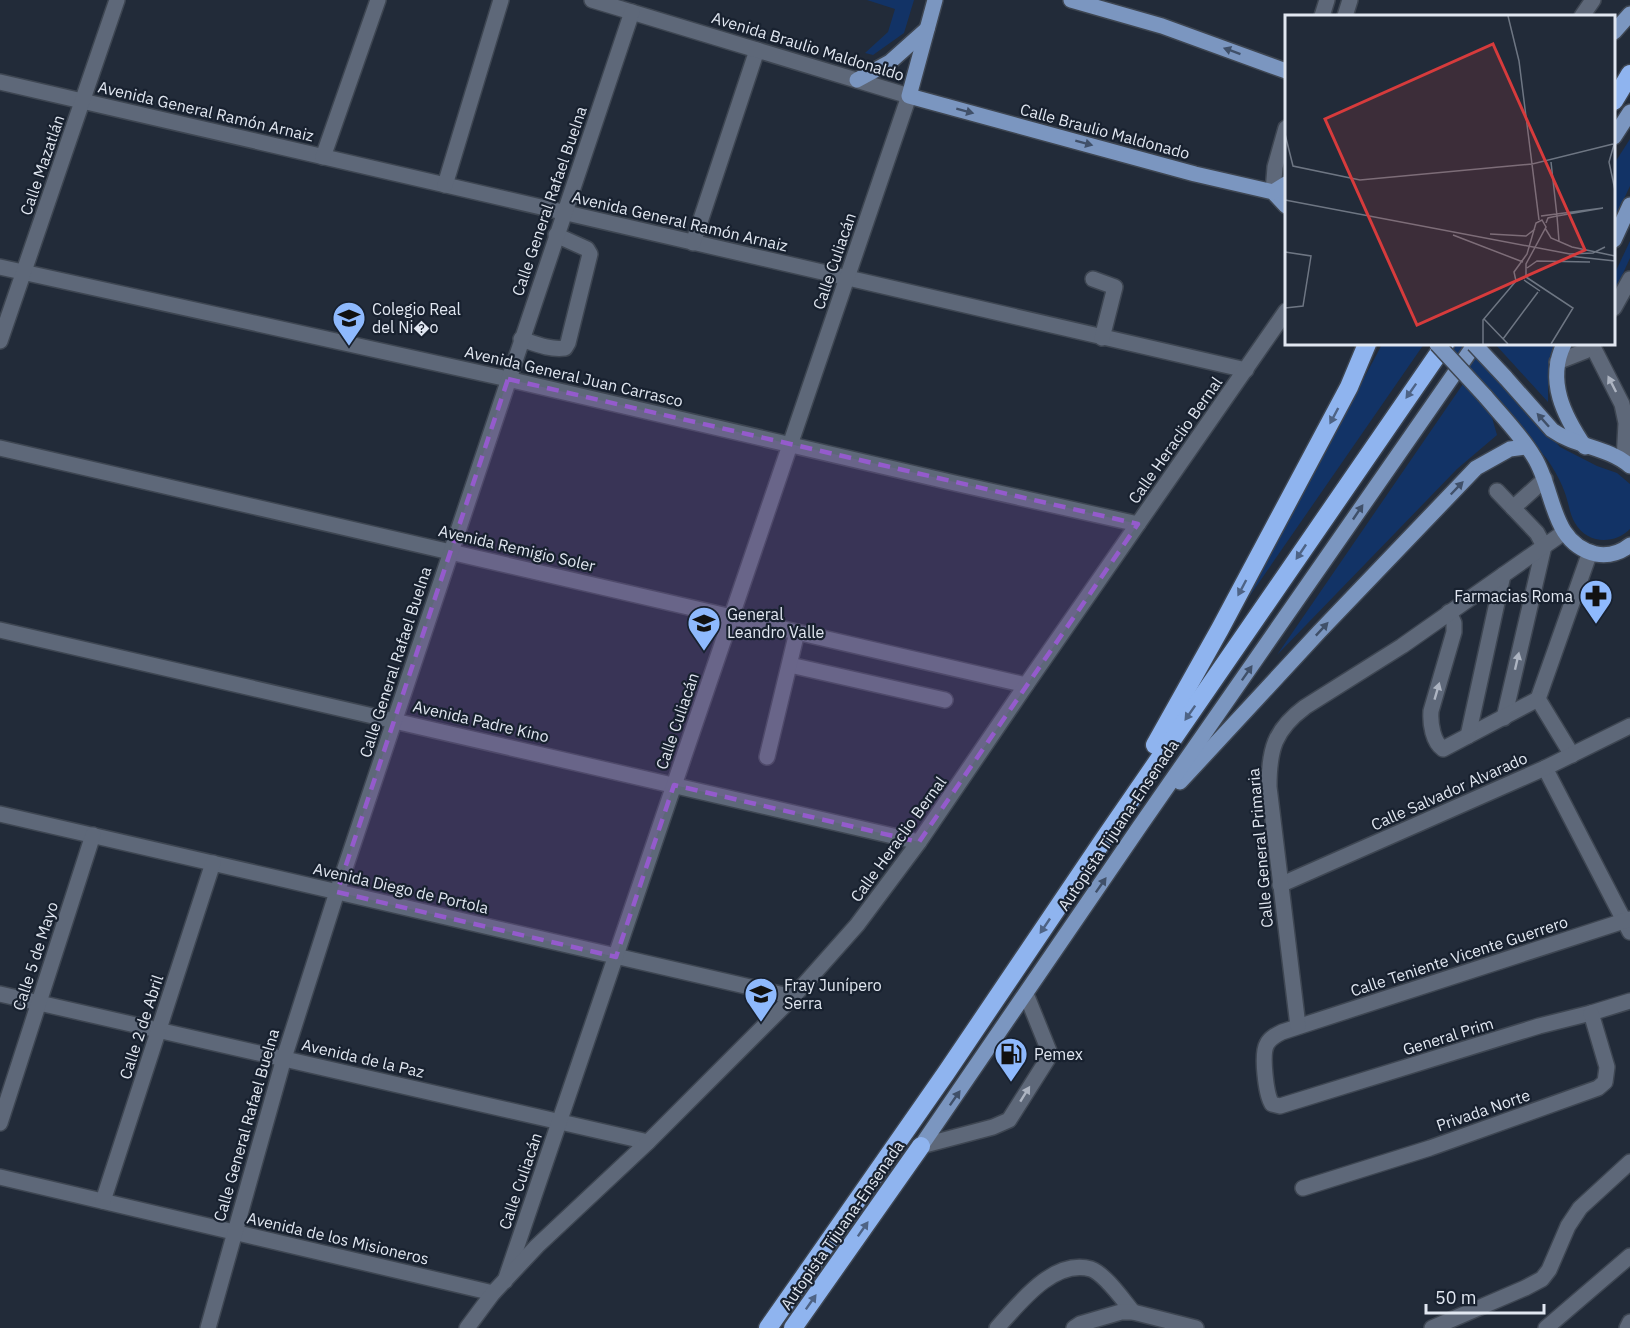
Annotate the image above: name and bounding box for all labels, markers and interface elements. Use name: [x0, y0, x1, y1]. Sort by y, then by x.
street label: Avenida Braulio Maldonaldo: [709, 7, 907, 85]
inset map: [1285, 15, 1615, 345]
one-way arrow: [1223, 45, 1241, 55]
street label: Avenida General Ramón Arnaiz: [96, 76, 316, 146]
street label: Calle Braulio Maldonado: [1018, 99, 1192, 163]
street label: Calle General Rafael Buelna: [507, 103, 591, 299]
one-way arrow: [956, 107, 974, 116]
street label: Calle Mazatlán: [15, 112, 69, 218]
one-way arrow: [1075, 139, 1093, 149]
street label: Avenida General Ramón Arnaiz: [570, 186, 790, 256]
street label: Calle Culiacán: [808, 210, 860, 312]
place label: Colegio Real del Ni�o: [372, 299, 461, 337]
school or university icon: Colegio Real del Ni�o: [331, 300, 367, 347]
street label: Avenida General Juan Carrasco: [463, 341, 685, 411]
street label: Calle Heraclio Bernal: [1124, 373, 1226, 507]
one-way arrow: [1607, 375, 1617, 392]
one-way arrow: [1405, 383, 1417, 399]
one-way arrow: [1329, 407, 1339, 424]
one-way arrow: [1537, 413, 1550, 428]
one-way arrow: [1450, 481, 1464, 496]
one-way arrow: [1352, 505, 1364, 521]
street label: Avenida Remigio Soler: [437, 520, 597, 576]
one-way arrow: [1296, 544, 1307, 560]
street label: Calle General Rafael Buelna: [355, 564, 435, 760]
pharmacy icon: Farmacias Roma: [1578, 578, 1614, 625]
one-way arrow: [1237, 579, 1247, 596]
place label: Farmacias Roma: [1454, 586, 1573, 606]
place label: General Leandro Valle: [727, 604, 825, 642]
school or university icon: General Leandro Valle: [686, 605, 722, 652]
one-way arrow: [1315, 622, 1328, 637]
one-way arrow: [1513, 651, 1522, 670]
one-way arrow: [1241, 665, 1253, 680]
street label: Calle Culiacán: [651, 670, 703, 772]
one-way arrow: [1433, 682, 1442, 700]
street label: Avenida Padre Kino: [411, 696, 551, 746]
one-way arrow: [1184, 704, 1196, 720]
street label: Autopista Tijuana-Ensenada: [1053, 735, 1183, 914]
street label: Calle Salvador Alvarado: [1368, 747, 1530, 835]
street label: Calle General Primaria: [1243, 767, 1277, 929]
street label: Calle Heraclio Bernal: [846, 772, 950, 906]
street label: Avenida Diego de Portola: [311, 858, 491, 918]
one-way arrow: [1095, 877, 1106, 893]
street label: Calle 5 de Mayo: [8, 899, 62, 1013]
street label: Calle Teniente Vicente Guerrero: [1348, 911, 1570, 1001]
one-way arrow: [1040, 918, 1051, 934]
street label: Calle 2 de Abril: [115, 972, 167, 1082]
place label: Fray Junípero Serra: [784, 975, 882, 1013]
school or university icon: Fray Junípero Serra: [743, 976, 779, 1023]
street label: General Prim: [1400, 1013, 1496, 1059]
street label: Calle General Rafael Buelna: [209, 1026, 283, 1224]
street label: Avenida de la Paz: [300, 1034, 426, 1082]
fuel station icon: Pemex: [993, 1036, 1029, 1083]
place label: Pemex: [1034, 1044, 1083, 1064]
street label: Privada Norte: [1433, 1085, 1533, 1135]
one-way arrow: [1019, 1086, 1030, 1102]
one-way arrow: [949, 1090, 961, 1106]
street label: Calle Culiacán: [494, 1130, 546, 1232]
street label: Autopista Tijuana-Ensenada: [776, 1136, 908, 1313]
street label: Avenida de los Misioneros: [245, 1207, 431, 1269]
one-way arrow: [857, 1221, 869, 1237]
scale bar: [1426, 1277, 1544, 1315]
text: 50 m: [1435, 1286, 1477, 1309]
one-way arrow: [805, 1295, 817, 1311]

